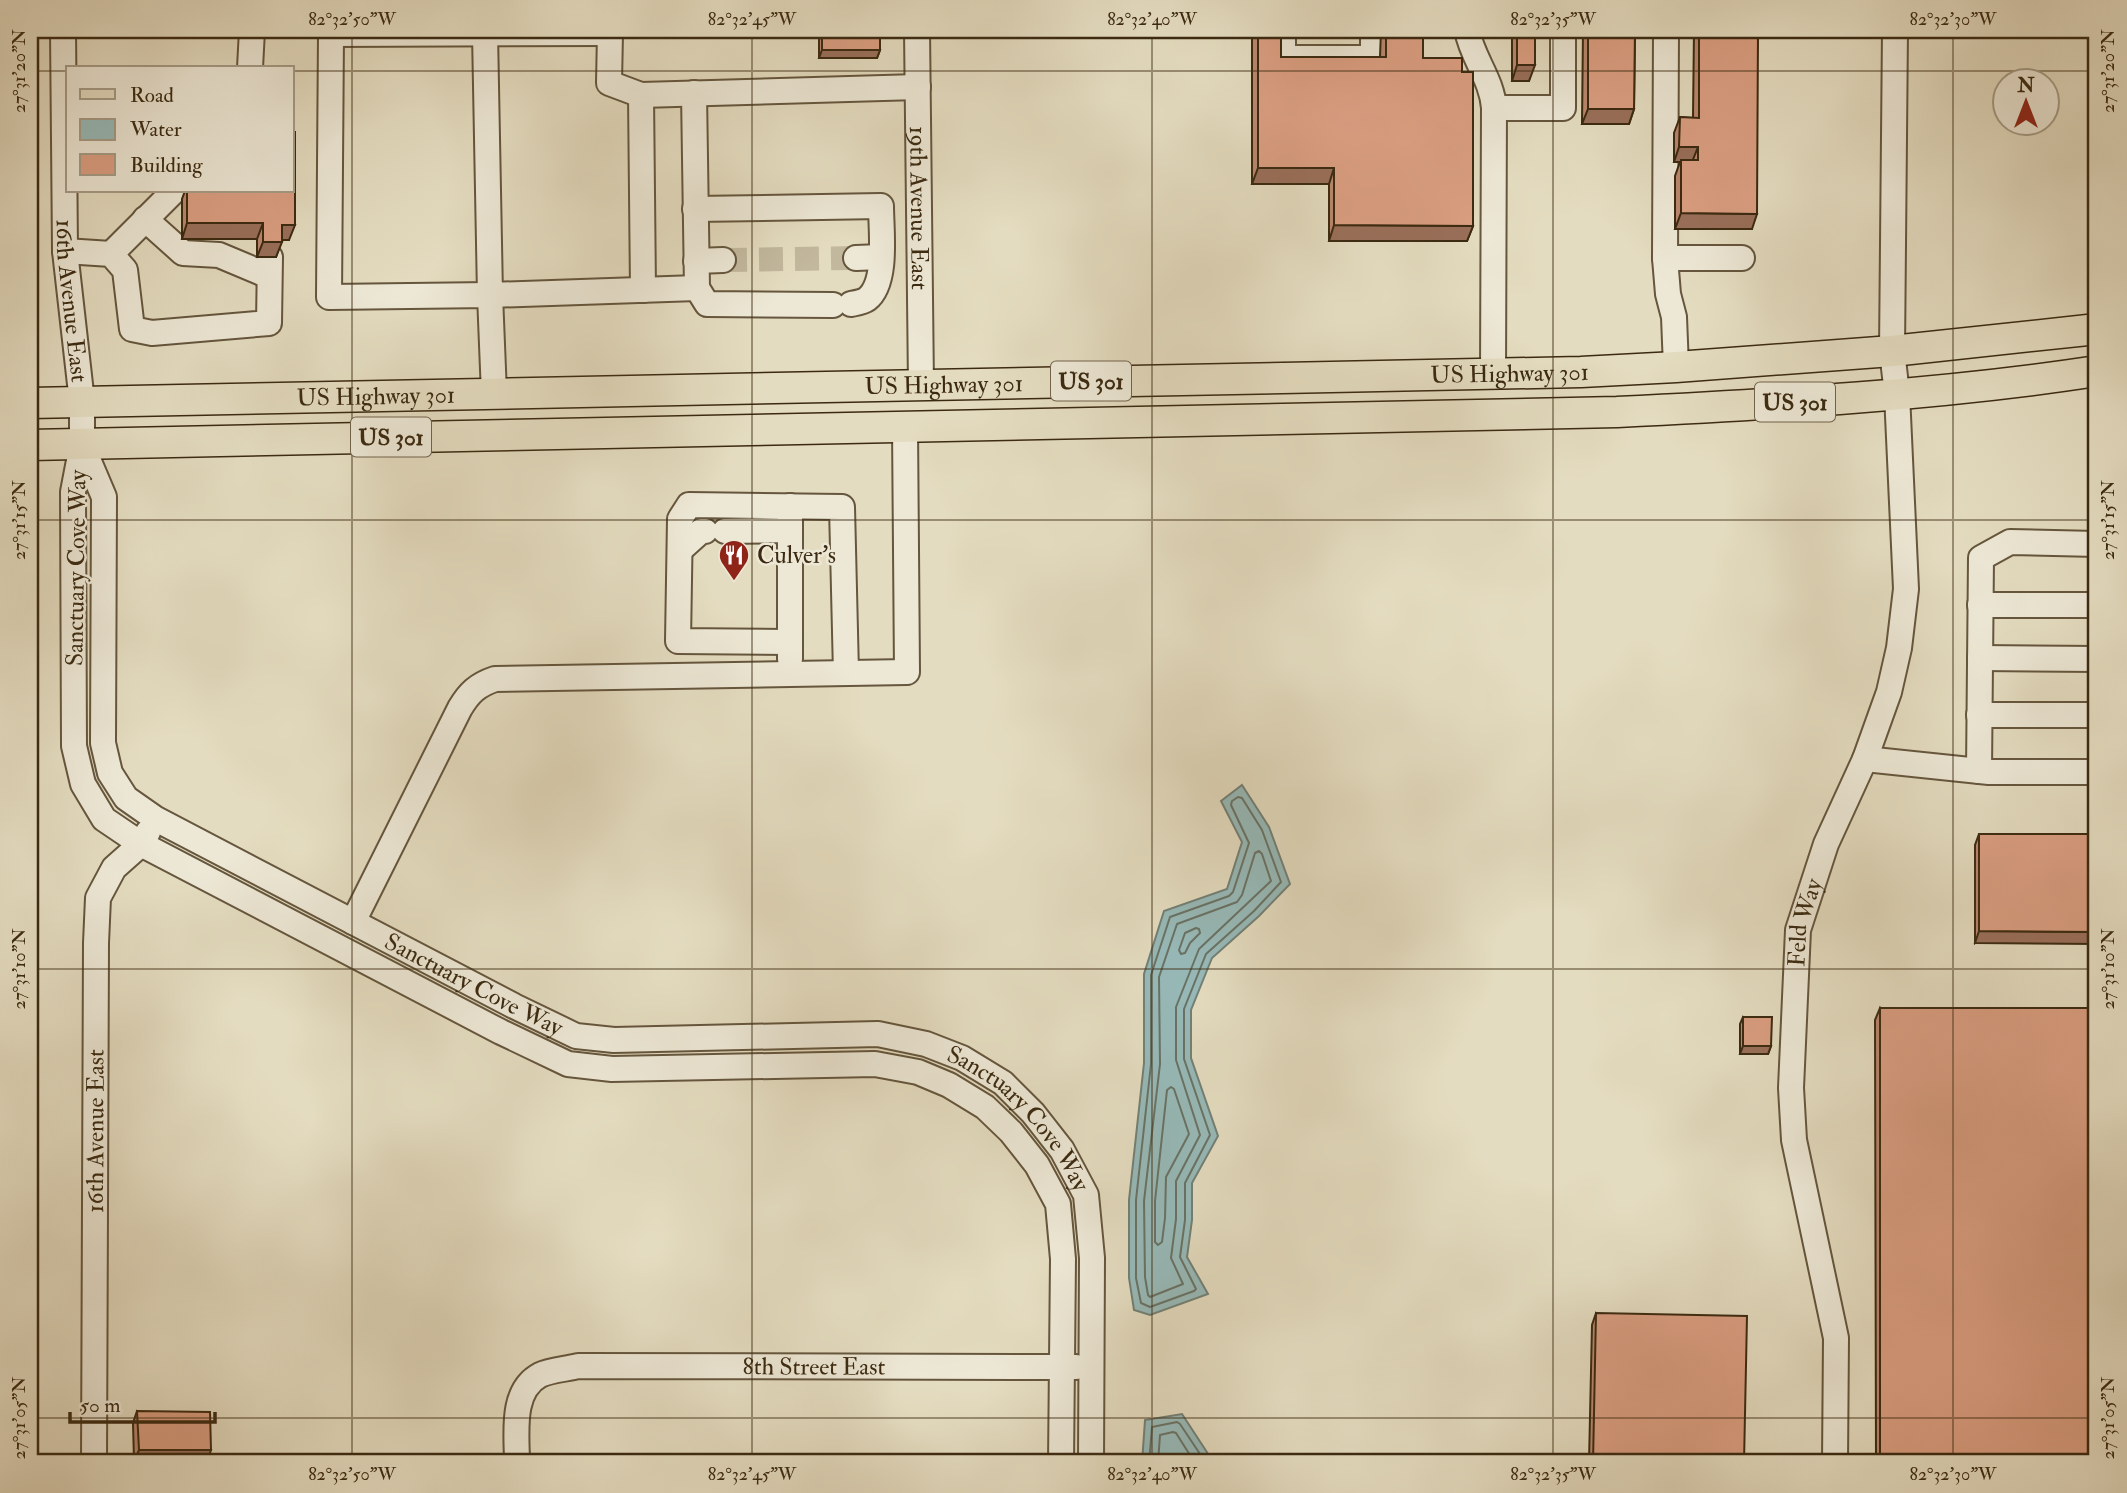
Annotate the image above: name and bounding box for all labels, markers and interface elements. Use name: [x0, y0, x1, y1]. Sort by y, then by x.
text: 82°32'50"W: [308, 8, 397, 31]
text: 82°32'45"W: [708, 8, 797, 31]
text: 82°32'40"W: [1107, 8, 1198, 31]
text: 82°32'35"W: [1510, 8, 1596, 31]
text: 82°32'30"W: [1910, 8, 1997, 31]
text: 27°31'20"N: [8, 29, 31, 113]
text: 27°31'20"N: [2097, 29, 2120, 113]
legend: [66, 66, 294, 192]
north arrow: [1990, 66, 2060, 136]
text: N: [2016, 74, 2035, 98]
text: Road: [130, 82, 175, 109]
text: Water: [129, 116, 182, 143]
street label: 19th Avenue East: [902, 126, 935, 290]
text: Building: [130, 152, 203, 179]
street label: 16th Avenue East: [49, 219, 95, 384]
street label: US Highway 301: [1430, 357, 1590, 391]
road number: US 301: [1051, 362, 1131, 400]
street label: US Highway 301: [864, 368, 1023, 402]
street label: US Highway 301: [296, 380, 456, 414]
road number: US 301: [1755, 382, 1835, 422]
road number: US 301: [351, 418, 431, 457]
street label: Sanctuary Cove Way: [59, 469, 94, 667]
text: 27°31'15"N: [8, 480, 31, 560]
text: 27°31'15"N: [2097, 480, 2120, 560]
restaurant icon: Culver's: [717, 538, 751, 582]
place label: Culver's: [757, 540, 836, 571]
street label: Feld Way: [1781, 874, 1830, 967]
street label: Sanctuary Cove Way: [379, 926, 568, 1044]
text: 27°31'10"N: [8, 928, 31, 1010]
text: 27°31'10"N: [2097, 928, 2120, 1010]
street label: Sanctuary Cove Way: [943, 1039, 1096, 1197]
street label: 16th Avenue East: [80, 1049, 112, 1213]
street label: 8th Street East: [742, 1351, 886, 1383]
text: 27°31'05"N: [8, 1377, 31, 1459]
text: 27°31'05"N: [2097, 1377, 2120, 1459]
scale bar: [70, 1381, 215, 1425]
text: 50 m: [80, 1392, 121, 1419]
text: 82°32'50"W: [308, 1463, 397, 1486]
text: 82°32'45"W: [708, 1463, 797, 1486]
text: 82°32'40"W: [1107, 1463, 1198, 1486]
text: 82°32'35"W: [1510, 1463, 1596, 1486]
text: 82°32'30"W: [1910, 1463, 1997, 1486]

